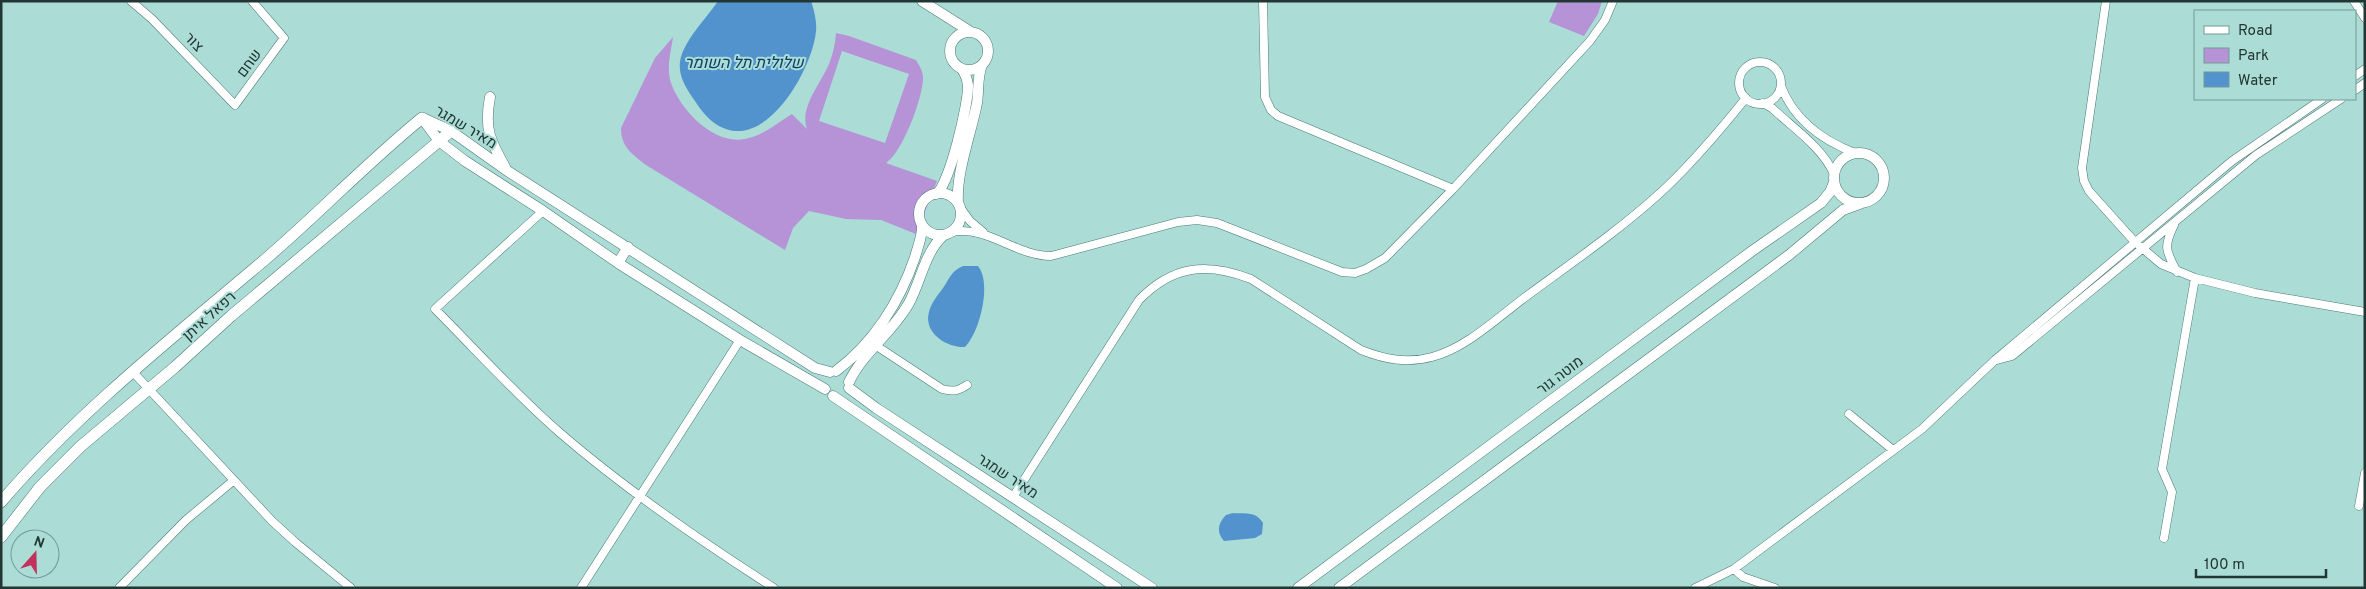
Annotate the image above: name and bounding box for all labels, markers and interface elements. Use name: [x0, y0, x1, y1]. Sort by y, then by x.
legend: [2194, 10, 2356, 100]
text: Road: [2238, 22, 2273, 41]
street label: צור: [179, 29, 207, 57]
street label: שחם: [234, 46, 267, 82]
text: Park: [2238, 47, 2269, 66]
water label: שלולית תל השומר: [684, 54, 805, 74]
text: Water: [2238, 72, 2278, 91]
street label: מאיר שמגר: [431, 102, 500, 154]
street label: רפאל איתן: [179, 288, 241, 346]
street label: מוטה גור: [1534, 353, 1588, 400]
street label: מאיר שמגר: [973, 450, 1041, 504]
north arrow: [10, 529, 60, 579]
text: N: [31, 533, 47, 553]
scale bar: [2196, 546, 2326, 578]
text: 100 m: [2204, 556, 2245, 575]

